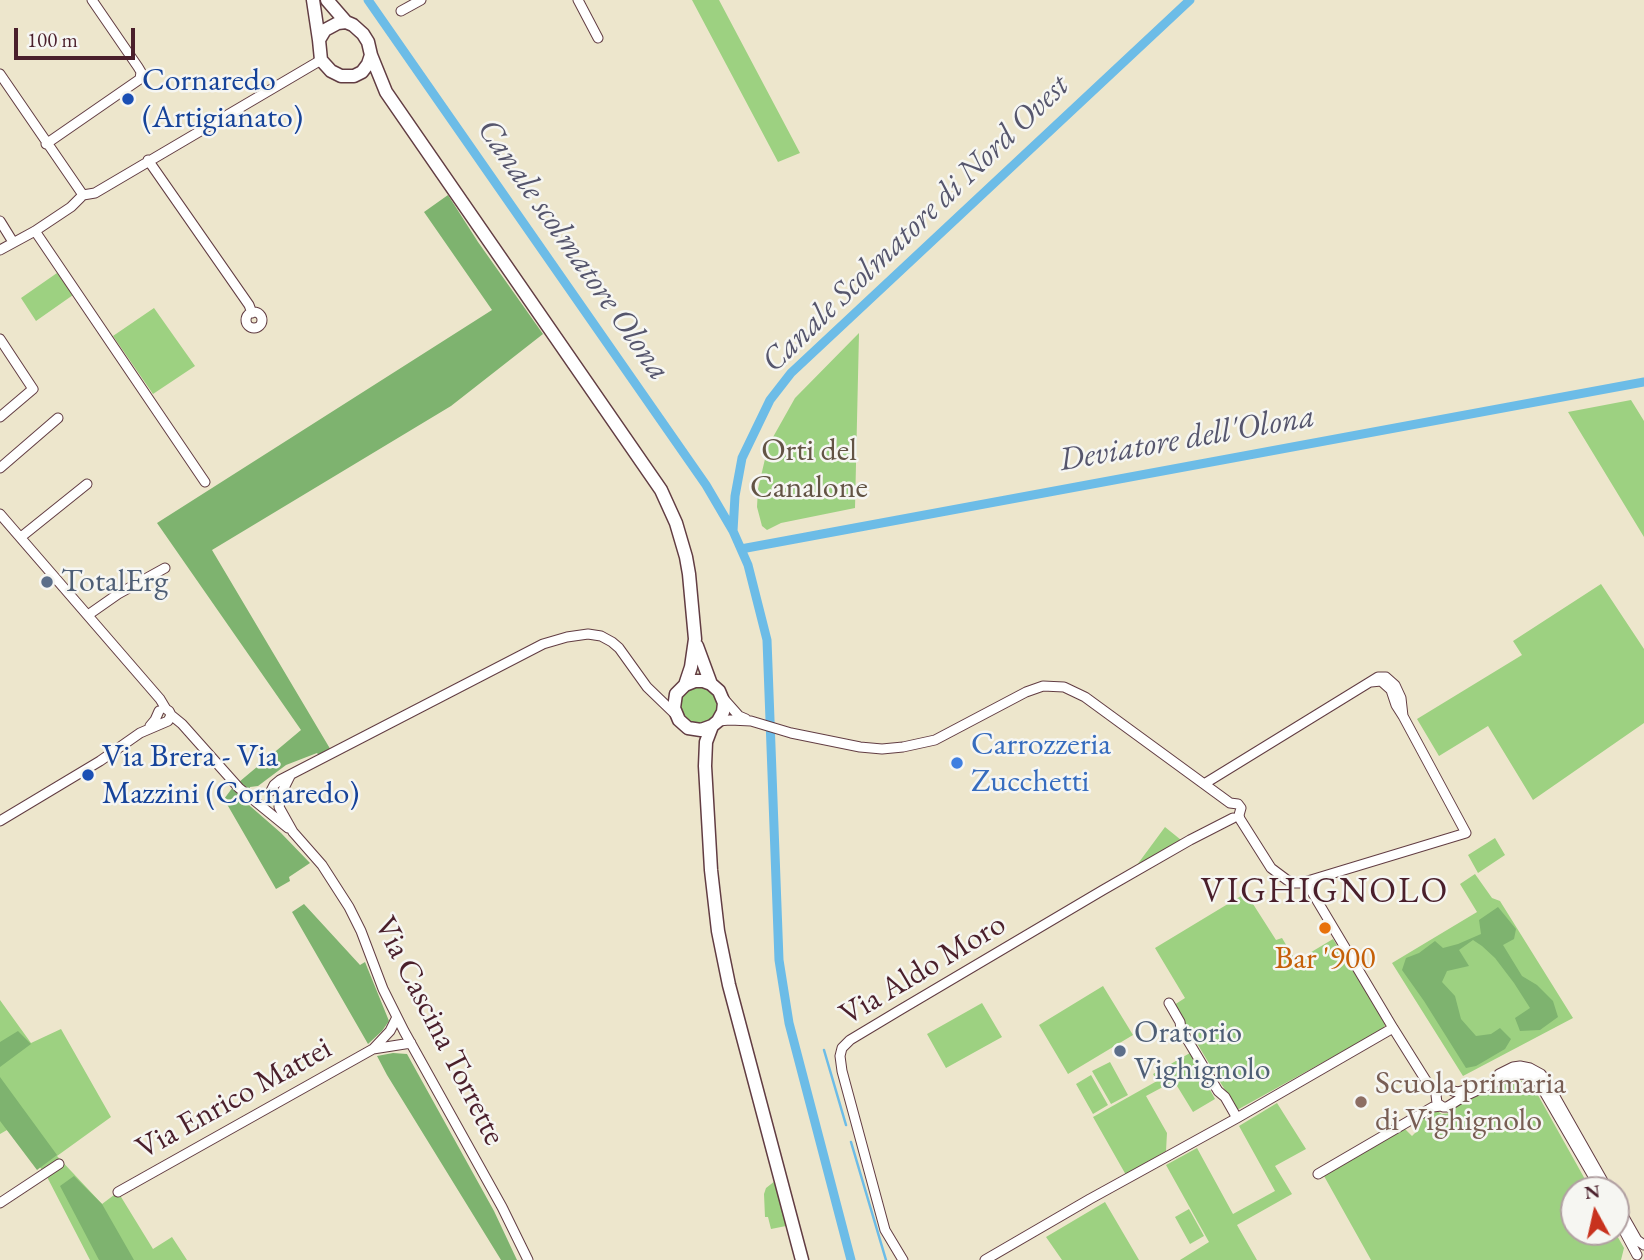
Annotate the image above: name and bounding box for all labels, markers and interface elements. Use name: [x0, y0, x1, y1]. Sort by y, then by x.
scale bar: [18, 14, 138, 58]
text: 100 m: [27, 26, 78, 53]
place label: Cornaredo (Artigianato): [142, 62, 303, 137]
water label: Canale Scolmatore di Nord Ovest: [754, 67, 1078, 381]
marker: Cornaredo (Artigianato): [120, 91, 136, 107]
water label: Canale scolmatore Olona: [468, 112, 678, 388]
water label: Deviatore dell'Olona: [1056, 397, 1318, 481]
park label: Orti del Canalone: [750, 432, 868, 507]
place label: TotalErg: [61, 563, 168, 601]
marker: TotalErg: [39, 574, 55, 590]
place label: Carrozzeria Zucchetti: [971, 726, 1111, 801]
place label: Via Brera - Via Mazzini (Cornaredo): [102, 738, 359, 813]
marker: Carrozzeria Zucchetti: [949, 755, 965, 771]
marker: Via Brera - Via Mazzini (Cornaredo): [80, 767, 96, 783]
district label: VIGHIGNOLO: [1202, 871, 1448, 913]
street label: Via Aldo Moro: [833, 905, 1013, 1035]
street label: Via Cascina Torrette: [365, 910, 513, 1152]
marker: Bar '900: [1317, 920, 1333, 936]
place label: Bar '900: [1274, 940, 1376, 978]
place label: Oratorio Vighignolo: [1134, 1014, 1271, 1089]
street label: Via Enrico Mattei: [130, 1030, 338, 1168]
marker: Oratorio Vighignolo: [1112, 1043, 1128, 1059]
place label: Scuola primaria di Vighignolo: [1375, 1065, 1566, 1140]
marker: Scuola primaria di Vighignolo: [1353, 1094, 1369, 1110]
north arrow: [1560, 1176, 1630, 1246]
text: N: [1583, 1178, 1602, 1205]

